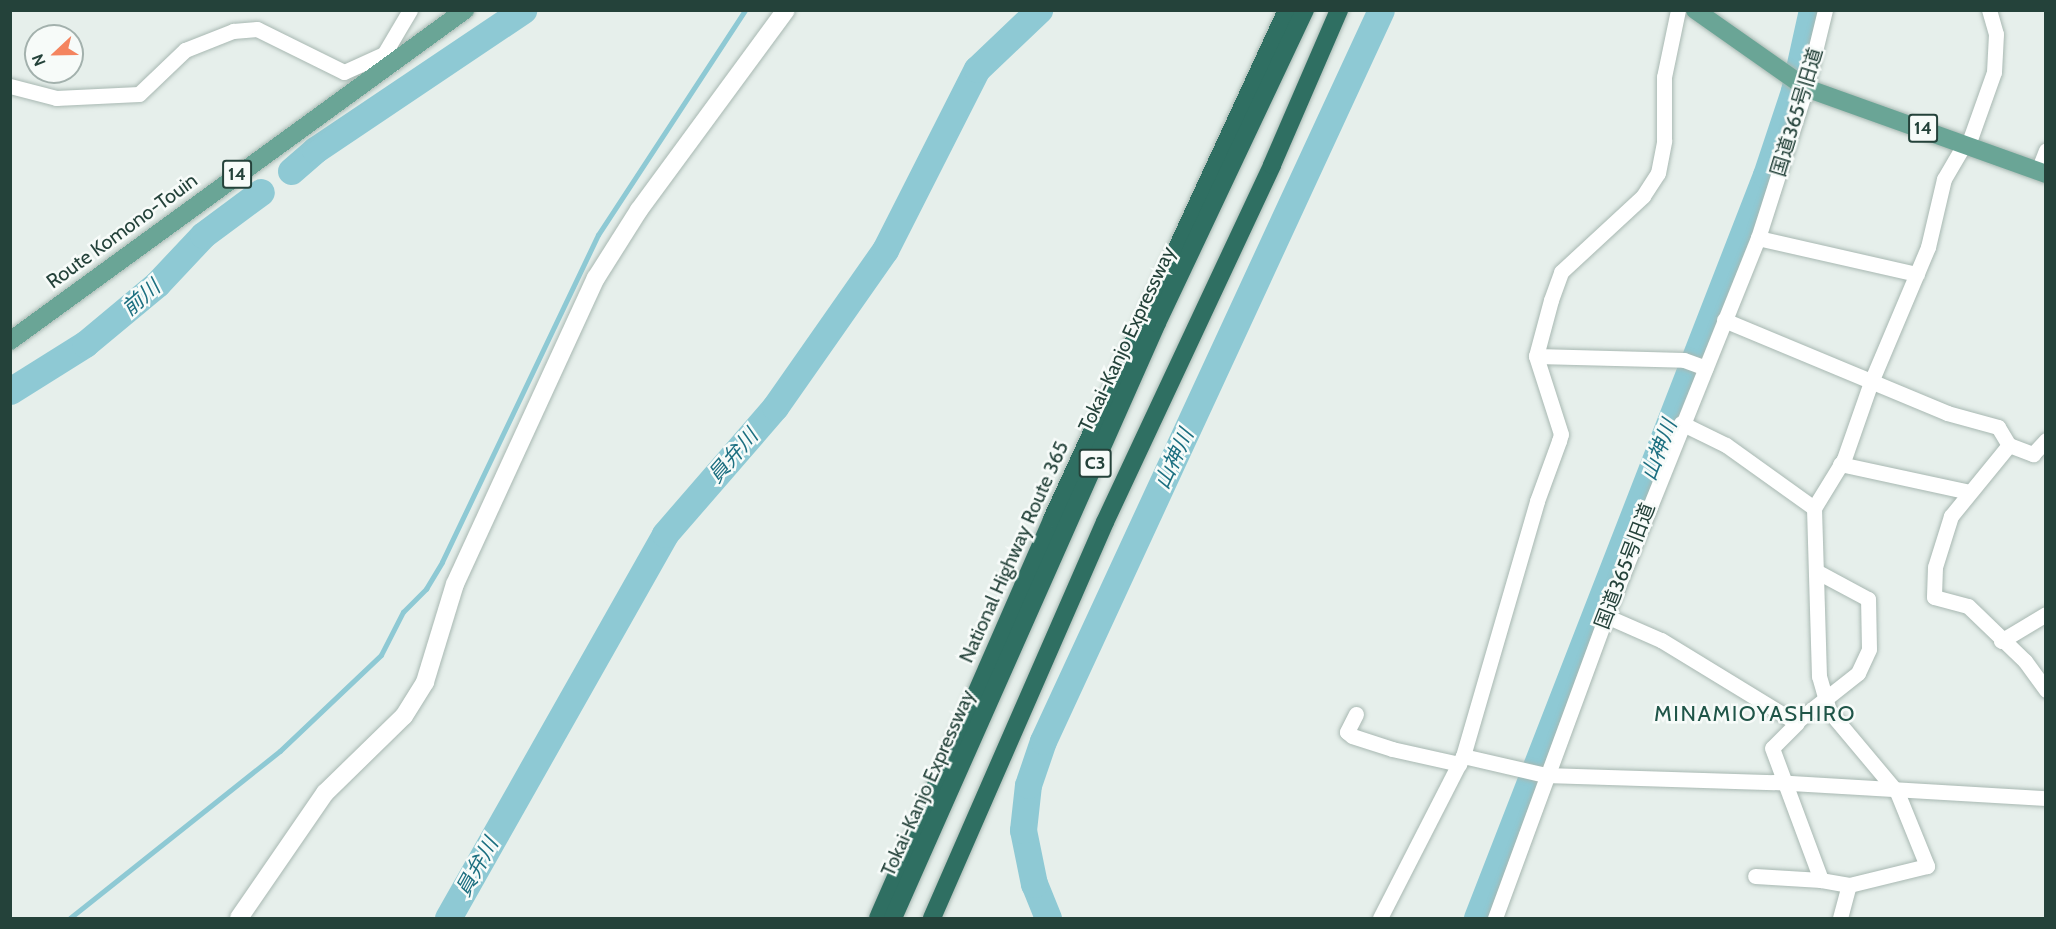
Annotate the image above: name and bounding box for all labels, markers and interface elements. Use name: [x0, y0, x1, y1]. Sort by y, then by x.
north arrow: [24, 24, 84, 84]
street label: 国道365号旧道: [1766, 45, 1828, 179]
text: N: [28, 51, 50, 69]
road number: 14: [1908, 113, 1938, 143]
road number: 14: [222, 159, 252, 189]
street label: Route Komono-Touin: [42, 168, 202, 294]
street label: Tokai-Kanjo Expressway: [1074, 243, 1180, 435]
water label: 前川: [117, 275, 165, 321]
water label: 山神川: [1636, 416, 1682, 484]
water label: 員弁川: [703, 424, 763, 488]
water label: 山神川: [1149, 425, 1199, 493]
street label: National Highway Route 365: [954, 438, 1074, 666]
road number: C3: [1078, 448, 1112, 478]
street label: 国道365号旧道: [1590, 500, 1660, 632]
street label: Tokai-Kanjo Expressway: [876, 686, 980, 880]
district label: MINAMIOYASHIRO: [1654, 701, 1856, 727]
water label: 員弁川: [451, 833, 503, 901]

